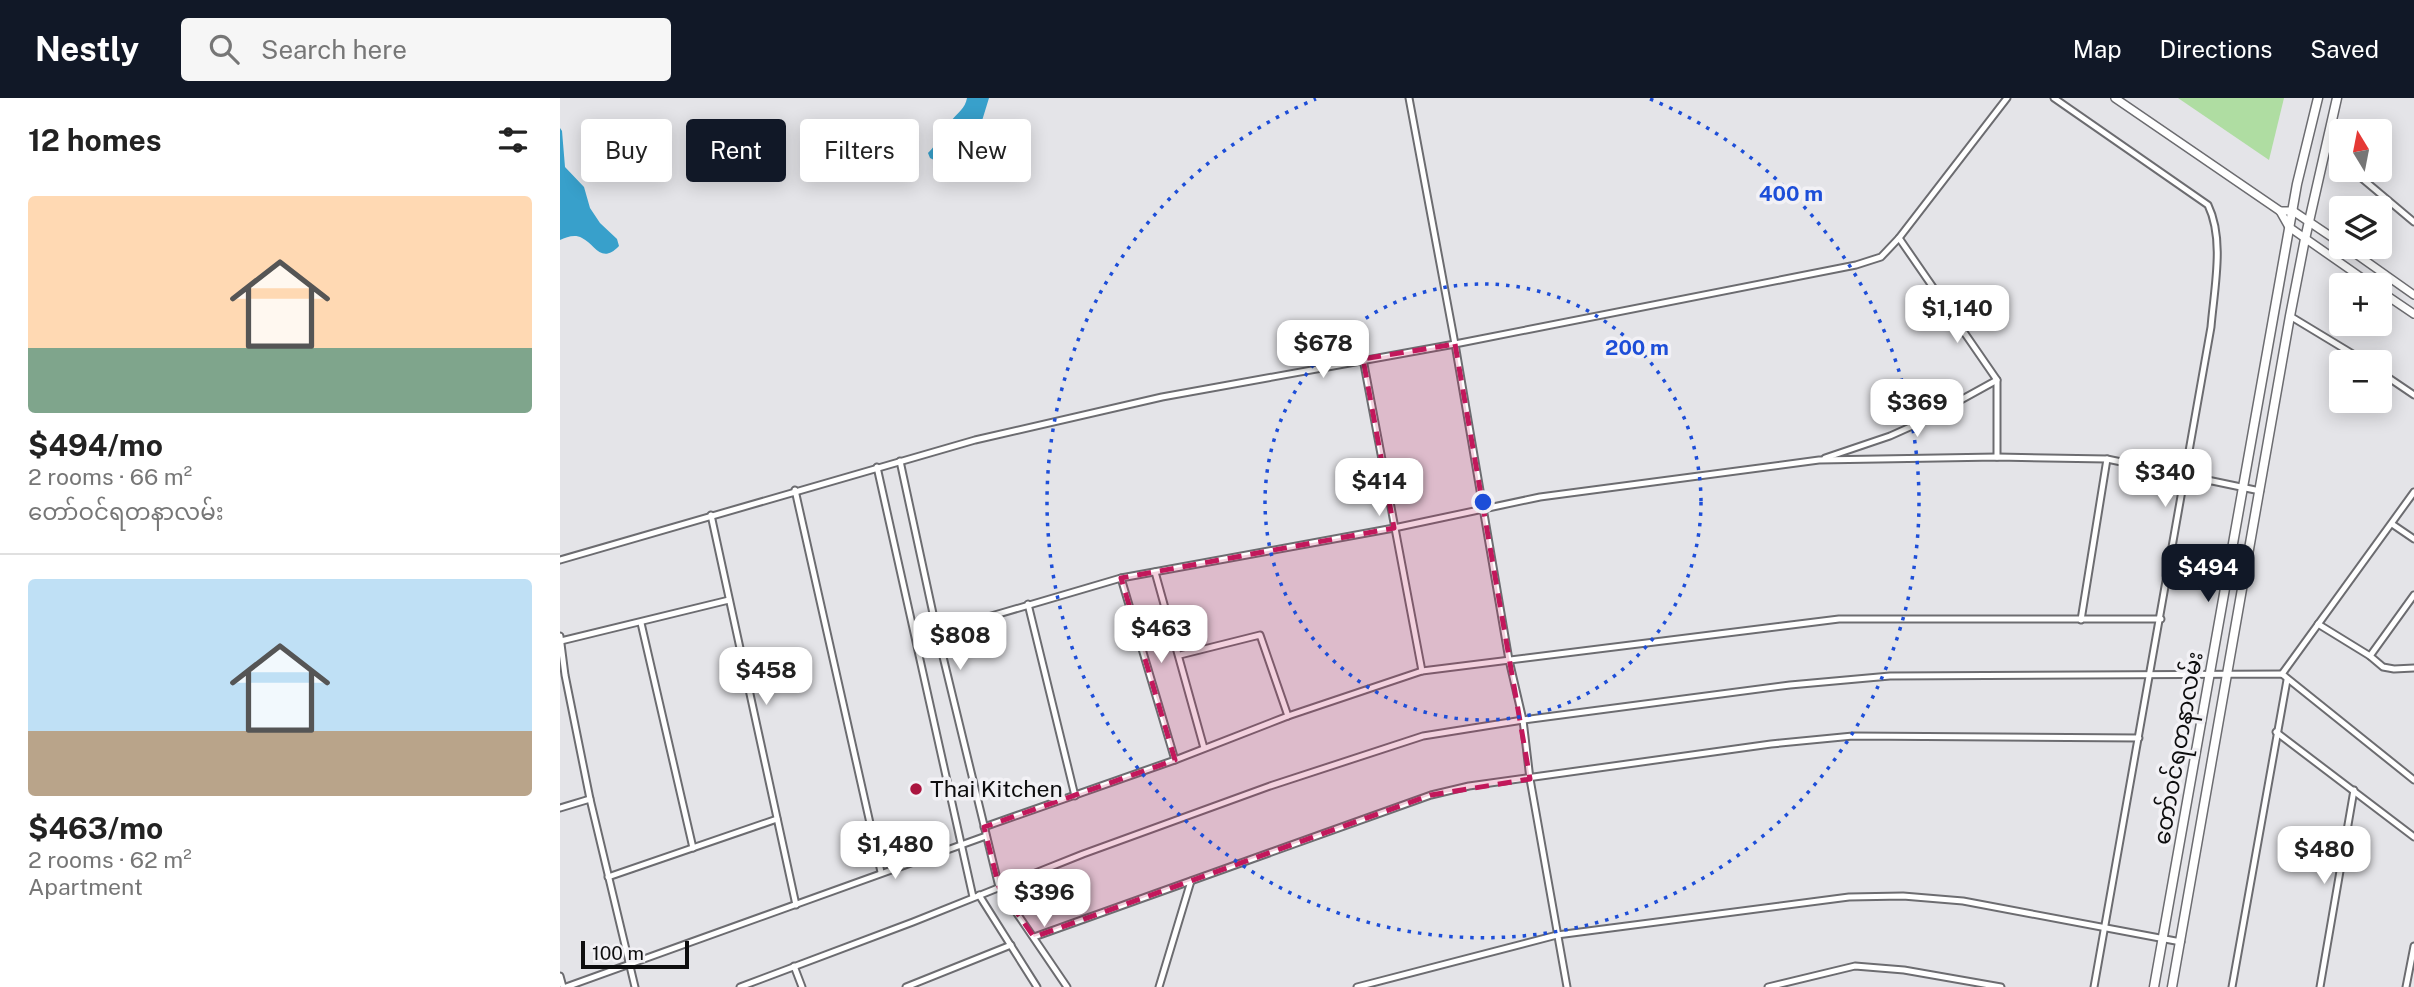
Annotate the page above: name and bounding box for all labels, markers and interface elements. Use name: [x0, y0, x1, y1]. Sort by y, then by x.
search box: [181, 18, 671, 81]
text: Nestly: [35, 30, 139, 68]
icon: search: [205, 30, 243, 68]
text: Search here: [261, 34, 407, 65]
text: Map: [2073, 35, 2122, 63]
text: Directions: [2160, 35, 2272, 63]
text: Saved: [2310, 35, 2379, 63]
chip: Buy: [581, 119, 672, 182]
chip: Rent: [686, 119, 786, 182]
chip: Filters: [800, 119, 919, 182]
chip: New: [933, 119, 1031, 182]
north arrow: [2329, 119, 2392, 182]
map controls: [2329, 119, 2392, 413]
icon: filters: [494, 121, 532, 159]
text: 12 homes: [28, 122, 162, 158]
text: 400 m: [1759, 181, 1823, 206]
button: layers: [2329, 196, 2392, 259]
icon: home: [217, 241, 343, 367]
button: +: [2329, 273, 2392, 336]
pin: $1,140: [1900, 286, 2014, 345]
text: $1,140: [1921, 294, 1993, 321]
pin: $678: [1282, 320, 1364, 380]
text: $678: [1293, 329, 1353, 356]
text: 200 m: [1605, 335, 1669, 360]
button: −: [2329, 350, 2392, 413]
pin: $369: [1876, 380, 1958, 439]
text: $369: [1886, 388, 1948, 415]
text: $494/mo: [28, 427, 163, 463]
pin: $340: [2124, 450, 2206, 509]
pin: $414: [1338, 458, 1420, 518]
text: $340: [2135, 458, 2195, 485]
text: 2 rooms · 66 m²: [28, 463, 192, 490]
text: $414: [1351, 467, 1407, 494]
centre of rings: [1471, 490, 1495, 514]
text: တော်ဝင်ရတနာလမ်း: [28, 498, 224, 525]
pin: $494: [2167, 545, 2249, 604]
text: $494: [2178, 553, 2238, 580]
pin: $463: [1120, 606, 1202, 665]
pin: $808: [919, 612, 1001, 672]
text: $463: [1130, 614, 1192, 641]
text: $808: [929, 621, 991, 648]
icon: home: [217, 625, 343, 751]
pin: $458: [725, 648, 807, 707]
street label: တော်ဝင်ရတနာလမ်း: [2145, 649, 2214, 848]
text: $458: [735, 656, 797, 683]
place label: Thai Kitchen: [930, 775, 1063, 802]
marker: Thai Kitchen: [908, 781, 924, 797]
text: $463/mo: [28, 810, 163, 846]
pin: $1,480: [838, 822, 952, 881]
pin: $480: [2283, 826, 2365, 886]
text: $1,480: [856, 830, 934, 857]
text: $480: [2294, 835, 2354, 862]
text: 2 rooms · 62 m²: [28, 846, 192, 873]
pin: $396: [1003, 870, 1085, 929]
text: Apartment: [28, 873, 143, 900]
text: $396: [1013, 878, 1075, 905]
scale bar: [581, 938, 690, 970]
text: 100 m: [592, 942, 644, 964]

